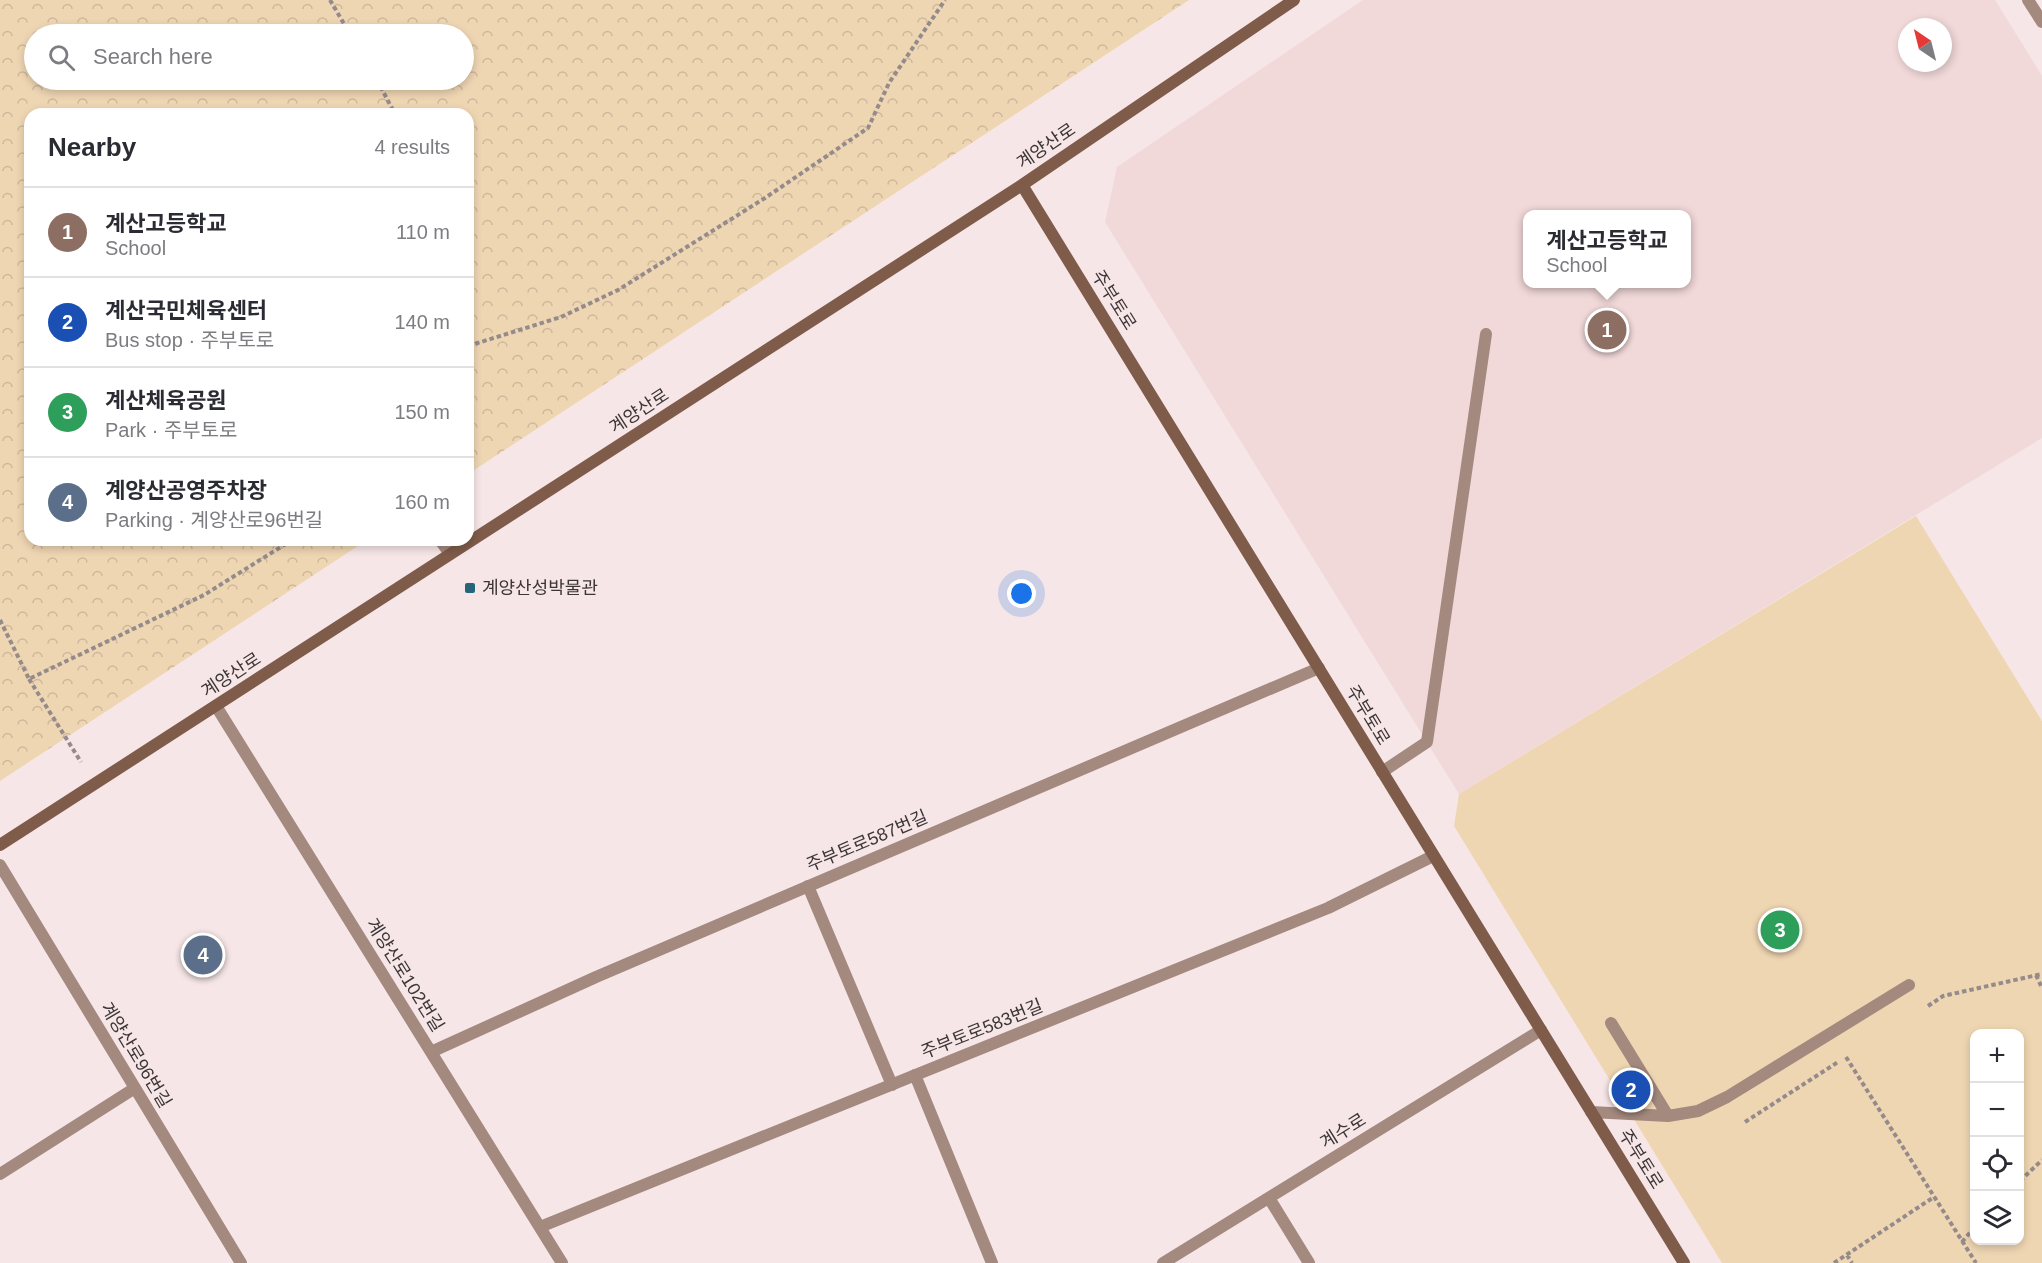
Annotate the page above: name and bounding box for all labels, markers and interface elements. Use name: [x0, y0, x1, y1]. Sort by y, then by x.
north arrow: [1898, 18, 1952, 72]
search box: [24, 24, 474, 90]
icon: search: [45, 41, 78, 74]
text: Search here: [93, 44, 213, 69]
street label: 계양산로: [1013, 119, 1079, 173]
text: Nearby: [48, 132, 136, 162]
text: 4 results: [374, 136, 450, 158]
popup: [1523, 210, 1691, 288]
text: 계산고등학교: [105, 211, 226, 236]
text: 1: [62, 221, 73, 243]
text: 110 m: [396, 221, 450, 243]
text: 계산고등학교: [1546, 228, 1668, 253]
text: School: [105, 237, 166, 259]
text: School: [1546, 254, 1607, 276]
street label: 주부토로: [1088, 267, 1140, 333]
text: 계산국민체육센터: [105, 298, 267, 323]
pin: 1: [1588, 308, 1626, 352]
text: 2: [62, 311, 73, 333]
text: 140 m: [394, 311, 450, 333]
text: Bus stop · 주부토로: [105, 329, 274, 351]
street label: 계양산로: [606, 385, 672, 437]
text: 계산체육공원: [105, 388, 226, 413]
text: 3: [62, 401, 73, 423]
text: 150 m: [394, 401, 450, 423]
text: Park · 주부토로: [105, 419, 238, 441]
text: 계양산공영주차장: [105, 478, 267, 503]
text: 4: [62, 491, 73, 513]
text: 160 m: [394, 491, 450, 513]
text: Parking · 계양산로96번길: [105, 509, 323, 531]
place label: 계양산성박물관: [482, 578, 598, 598]
your location: [1007, 579, 1036, 608]
marker: 계양산성박물관: [463, 581, 477, 595]
street label: 계양산로: [198, 649, 264, 701]
street label: 주부토로: [1342, 681, 1394, 749]
street label: 주부토로587번길: [804, 807, 930, 875]
pin: 3: [1760, 908, 1800, 952]
street label: 계양산로102번길: [362, 915, 448, 1035]
pin: 4: [184, 932, 222, 978]
street label: 주부토로583번길: [918, 995, 1046, 1063]
street label: 계양산로96번길: [97, 999, 175, 1111]
map controls: [1970, 1029, 2024, 1245]
button: +: [1970, 1029, 2024, 1083]
pin: 2: [1612, 1068, 1650, 1112]
button: −: [1970, 1083, 2024, 1137]
street label: 계수로: [1317, 1109, 1369, 1153]
street label: 주부토로: [1615, 1126, 1667, 1192]
button: locate: [1970, 1137, 2024, 1191]
button: layers: [1970, 1191, 2024, 1245]

